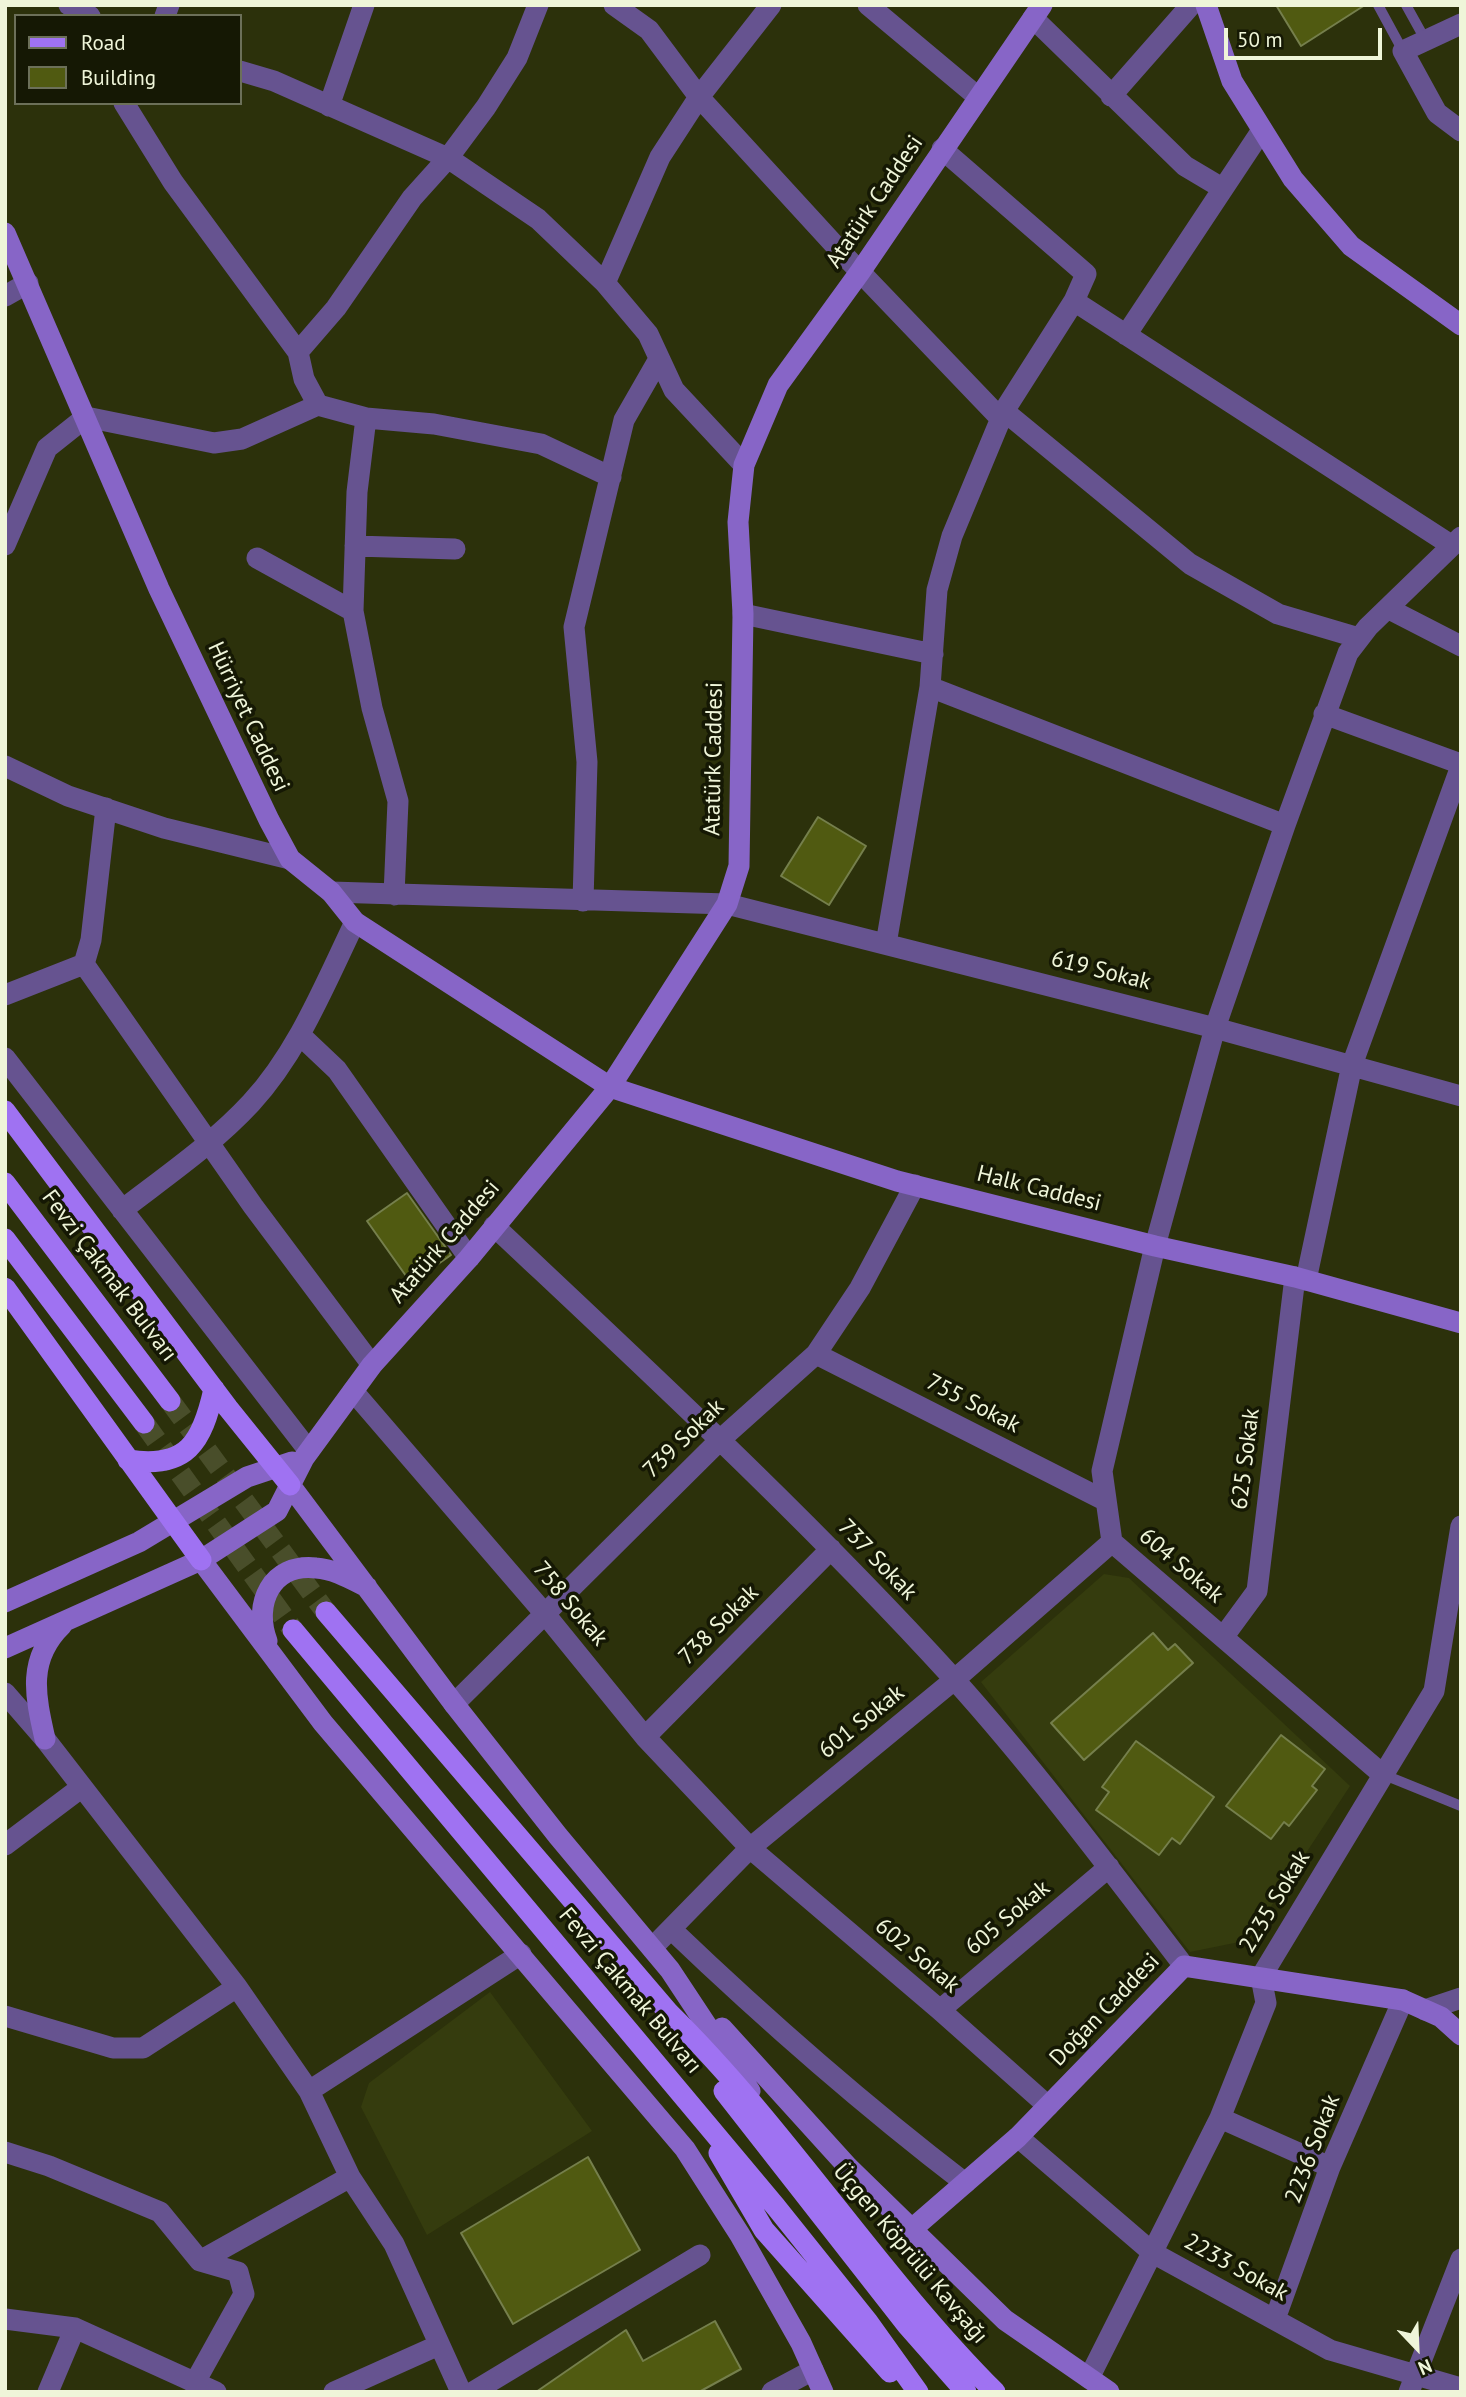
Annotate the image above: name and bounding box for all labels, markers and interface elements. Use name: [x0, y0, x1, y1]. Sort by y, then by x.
legend: [14, 14, 242, 105]
scale bar: [1228, 14, 1386, 58]
text: 50 m: [1237, 26, 1283, 53]
text: Road: [81, 29, 125, 56]
text: Building: [81, 64, 156, 91]
street label: Atatürk Caddesi: [821, 130, 929, 274]
street label: Hürriyet Caddesi: [201, 638, 295, 796]
street label: Atatürk Caddesi: [699, 682, 729, 836]
street label: 619 Sokak: [1048, 945, 1154, 997]
street label: Halk Caddesi: [974, 1160, 1104, 1218]
street label: Atatürk Caddesi: [384, 1175, 506, 1309]
street label: Fevzi Çakmak Bulvarı: [35, 1185, 183, 1367]
street label: 755 Sokak: [921, 1369, 1025, 1439]
street label: 739 Sokak: [638, 1394, 730, 1484]
street label: 625 Sokak: [1226, 1407, 1266, 1511]
street label: 737 Sokak: [832, 1514, 922, 1606]
street label: 604 Sokak: [1133, 1523, 1229, 1609]
street label: 758 Sokak: [527, 1556, 613, 1652]
street label: 738 Sokak: [673, 1579, 765, 1671]
street label: 601 Sokak: [814, 1679, 910, 1765]
street label: 2235 Sokak: [1234, 1846, 1316, 1958]
street label: 605 Sokak: [960, 1875, 1056, 1961]
street label: Fevzi Çakmak Bulvarı: [553, 1902, 707, 2080]
street label: 602 Sokak: [869, 1913, 965, 1999]
street label: Doğan Caddesi: [1044, 1948, 1166, 2072]
street label: 2236 Sokak: [1280, 2091, 1346, 2207]
street label: Üçgen Köprülü Kavşağı: [827, 2158, 993, 2350]
street label: 2233 Sokak: [1179, 2228, 1293, 2308]
north arrow: [1382, 2313, 1452, 2383]
text: N: [1415, 2354, 1436, 2381]

